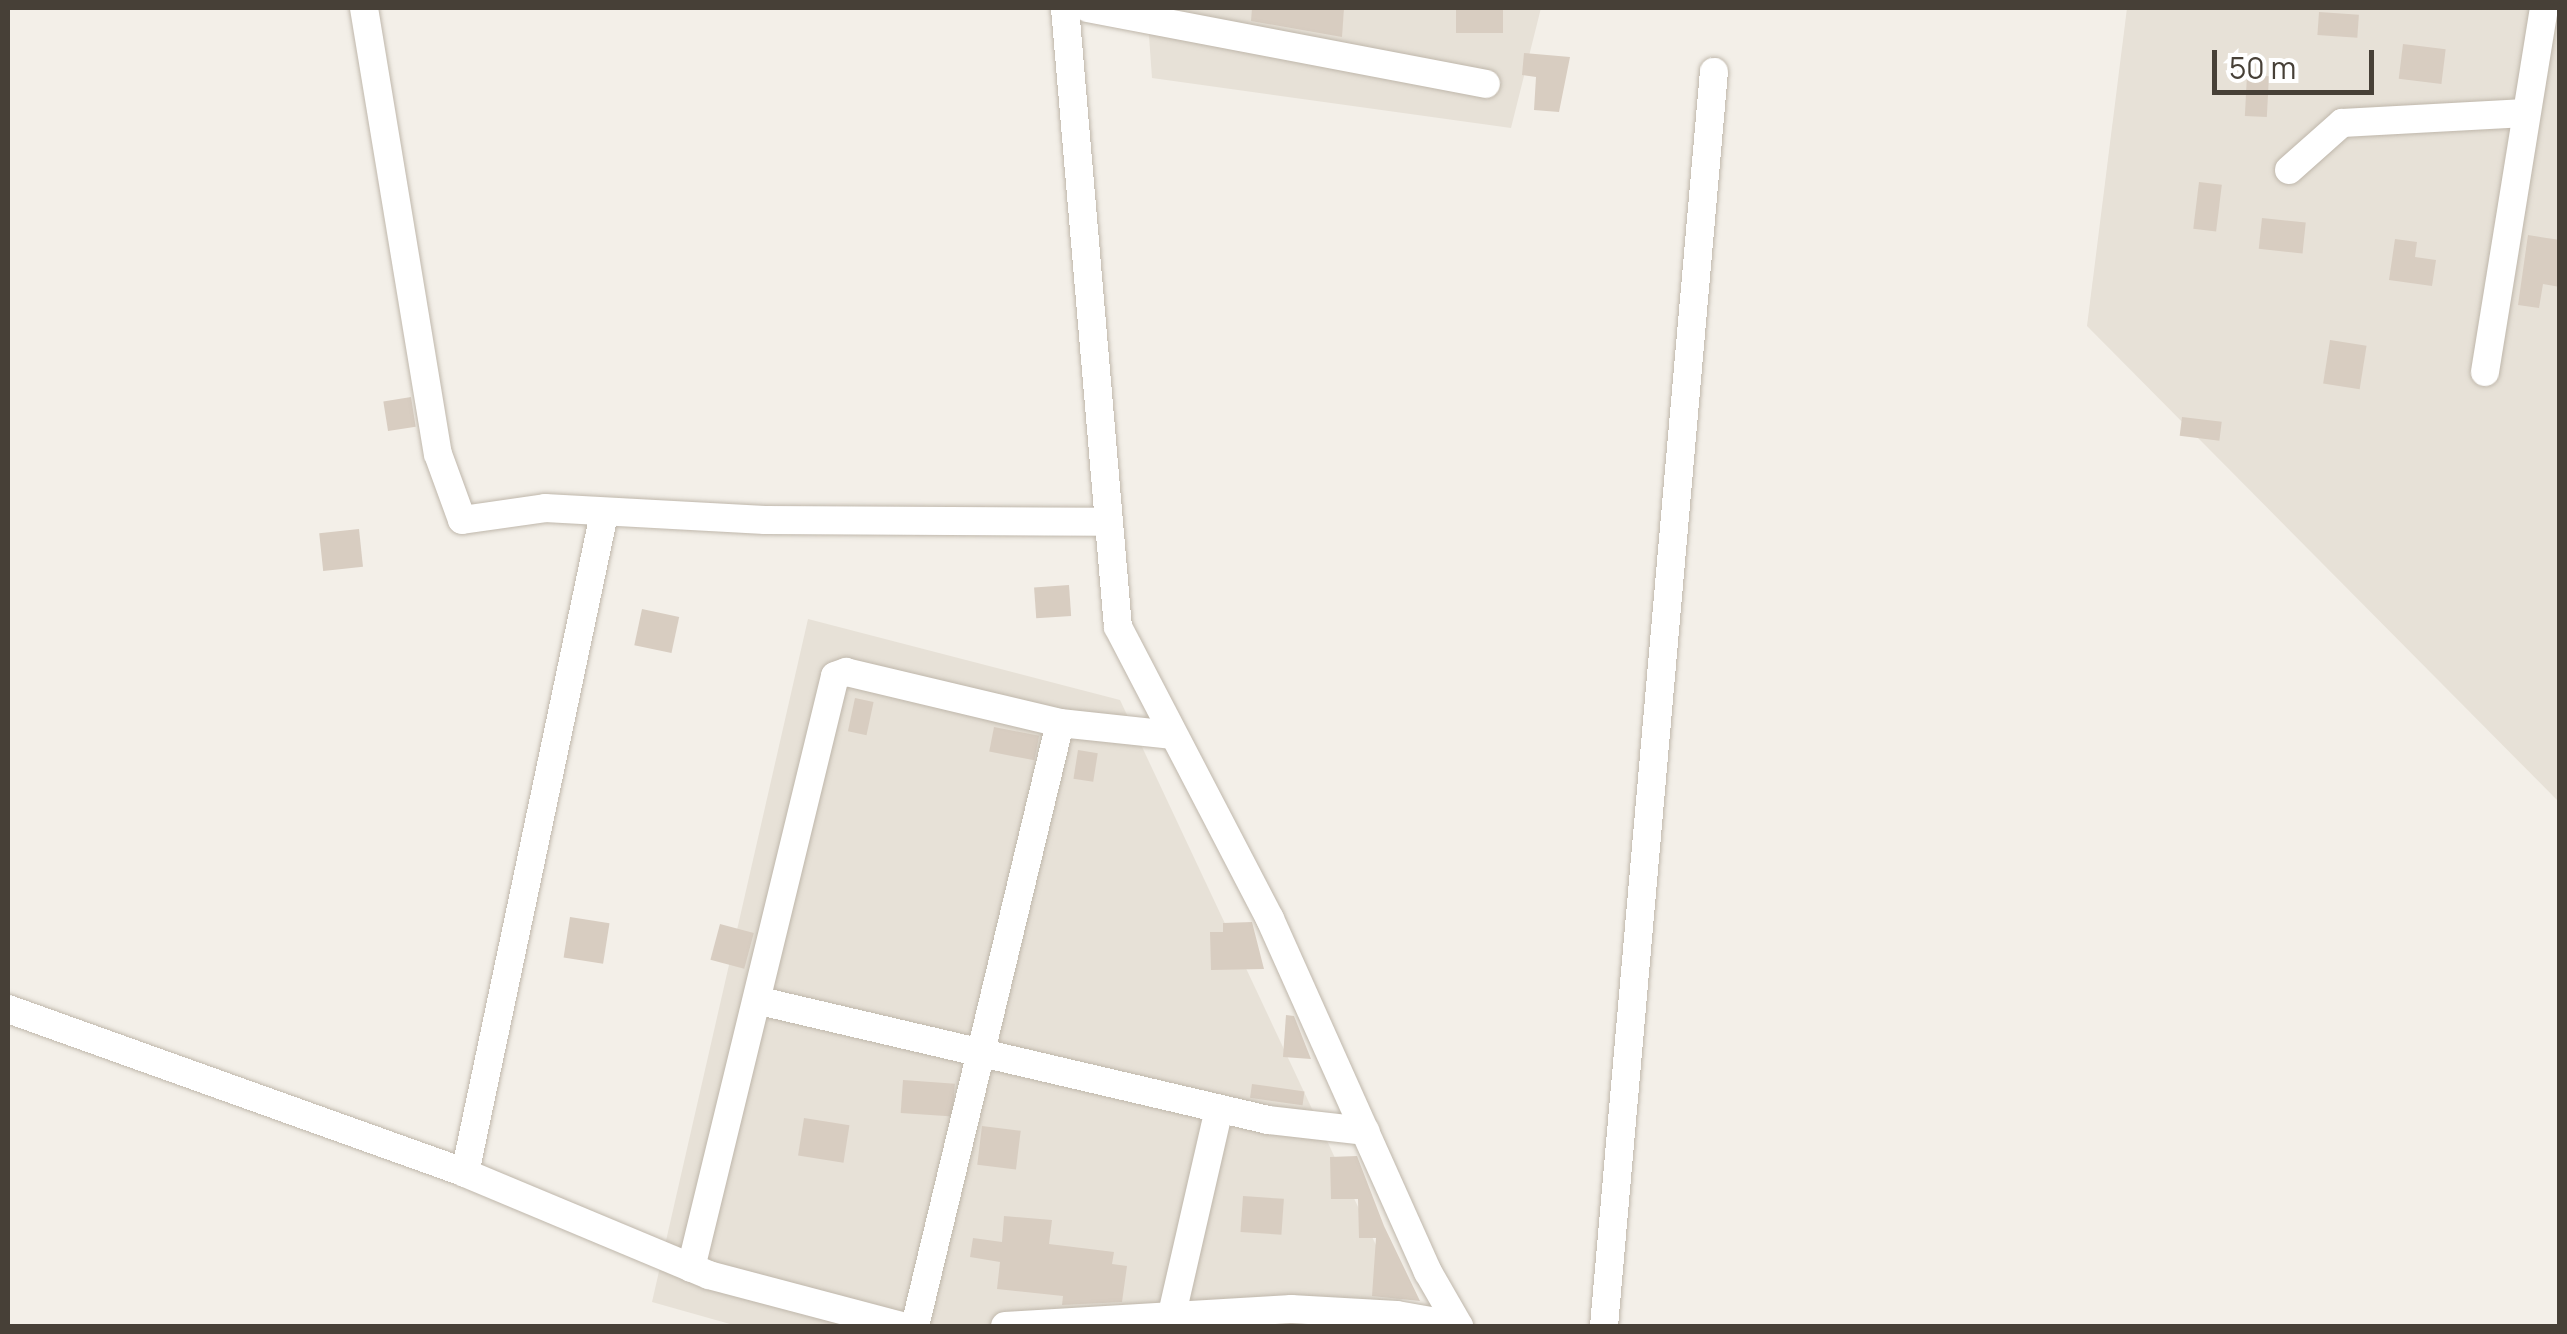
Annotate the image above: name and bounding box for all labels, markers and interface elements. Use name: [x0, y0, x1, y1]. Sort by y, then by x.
scale bar: [2217, 30, 2380, 92]
text: 50 m: [2229, 47, 2296, 88]

